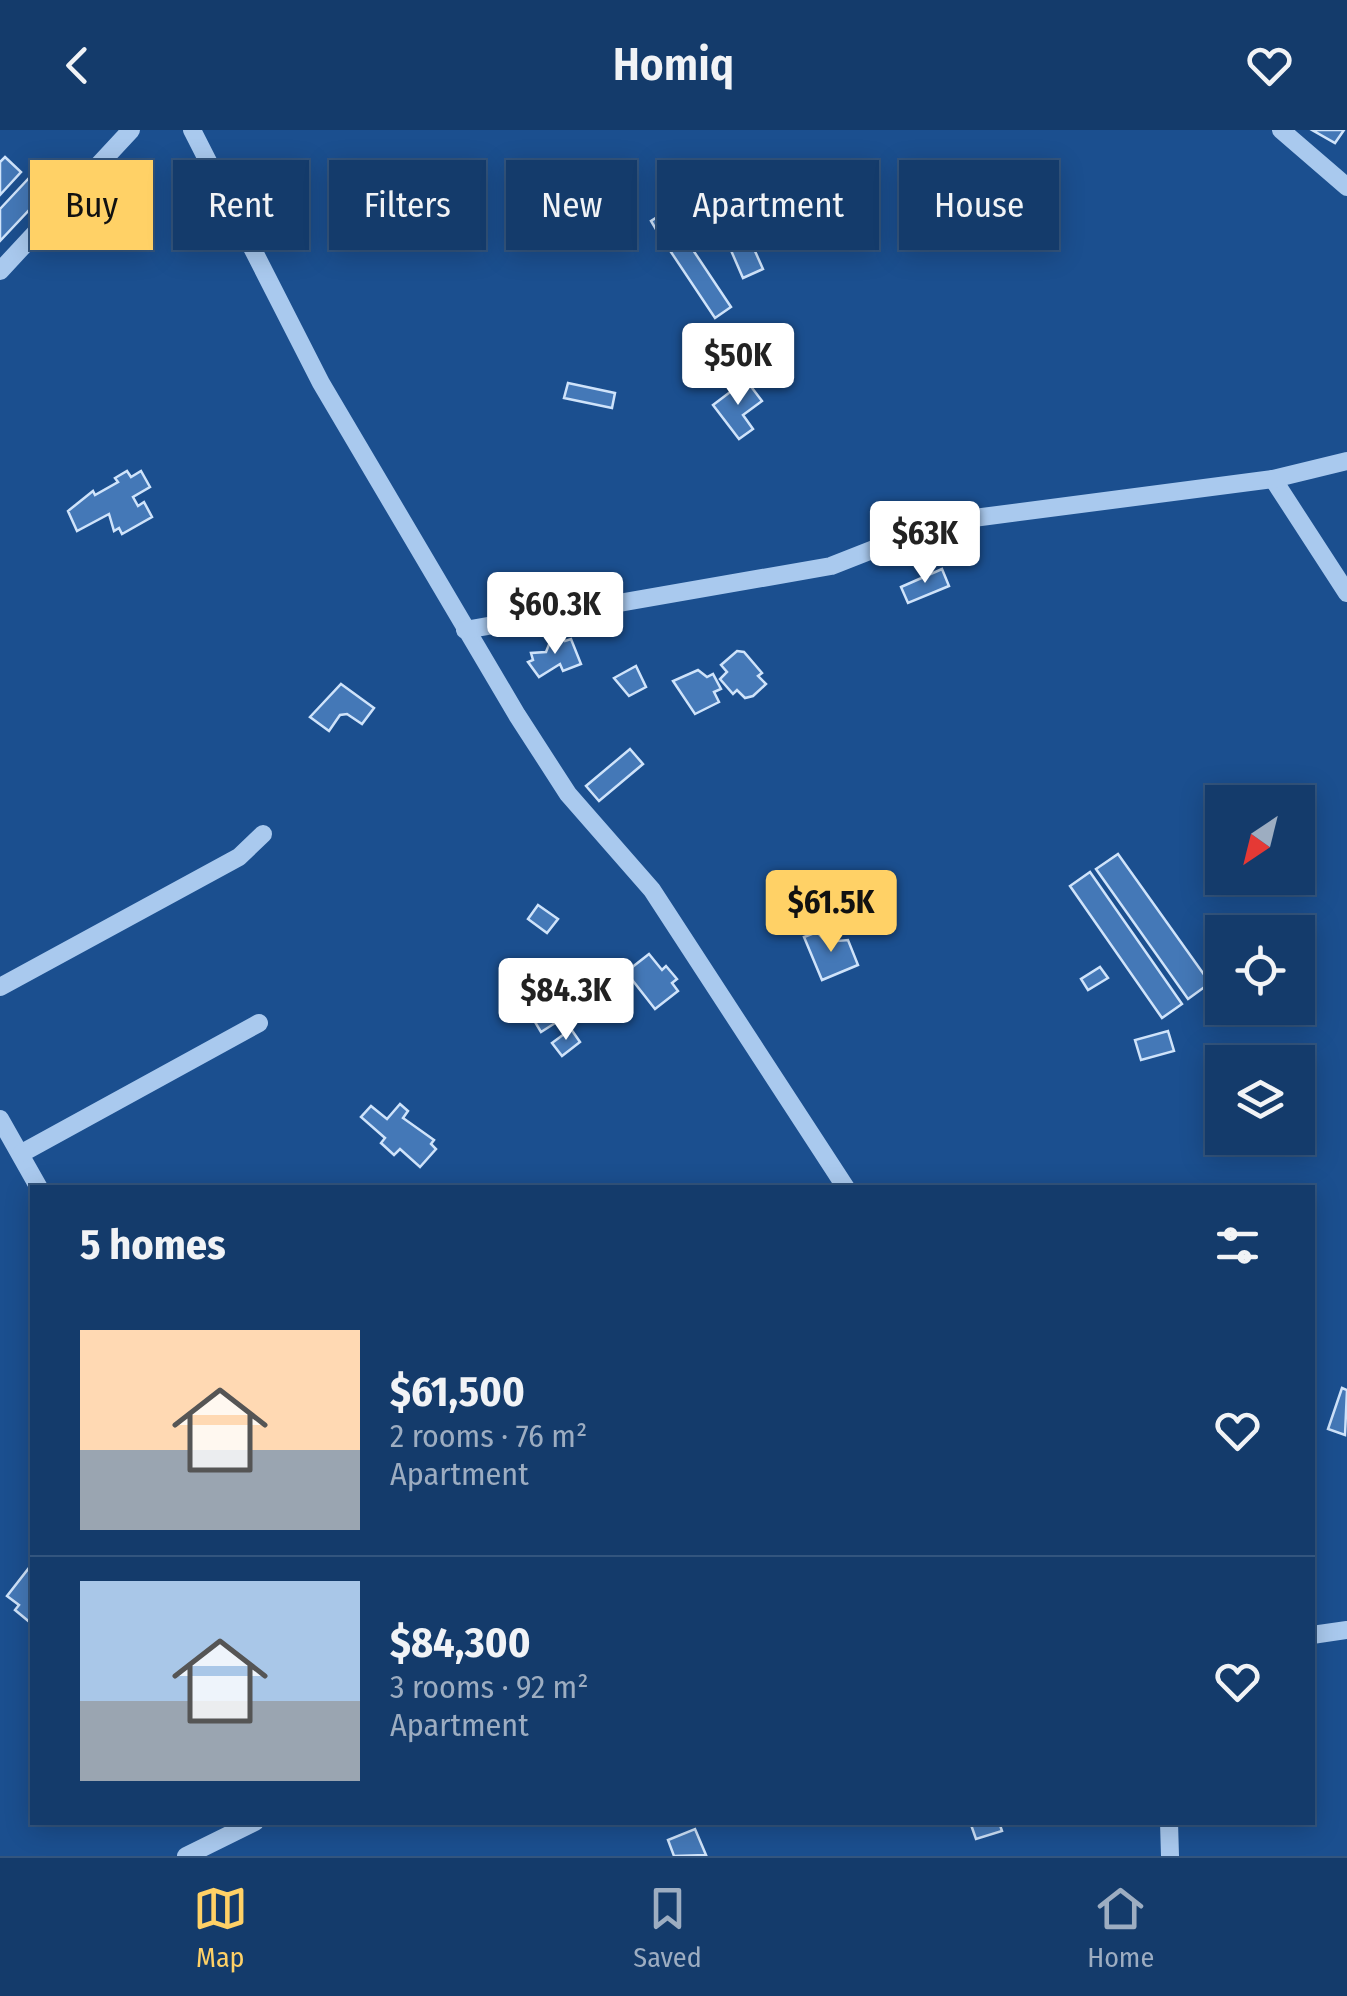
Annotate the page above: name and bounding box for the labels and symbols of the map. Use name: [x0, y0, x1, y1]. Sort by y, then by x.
pin: $50K: [679, 323, 797, 408]
pin: $63K: [866, 501, 984, 586]
pin: $60.3K: [474, 572, 636, 657]
north arrow: [1205, 785, 1315, 895]
pin: $61.5K: [750, 870, 912, 955]
pin: $84.3K: [485, 958, 647, 1043]

